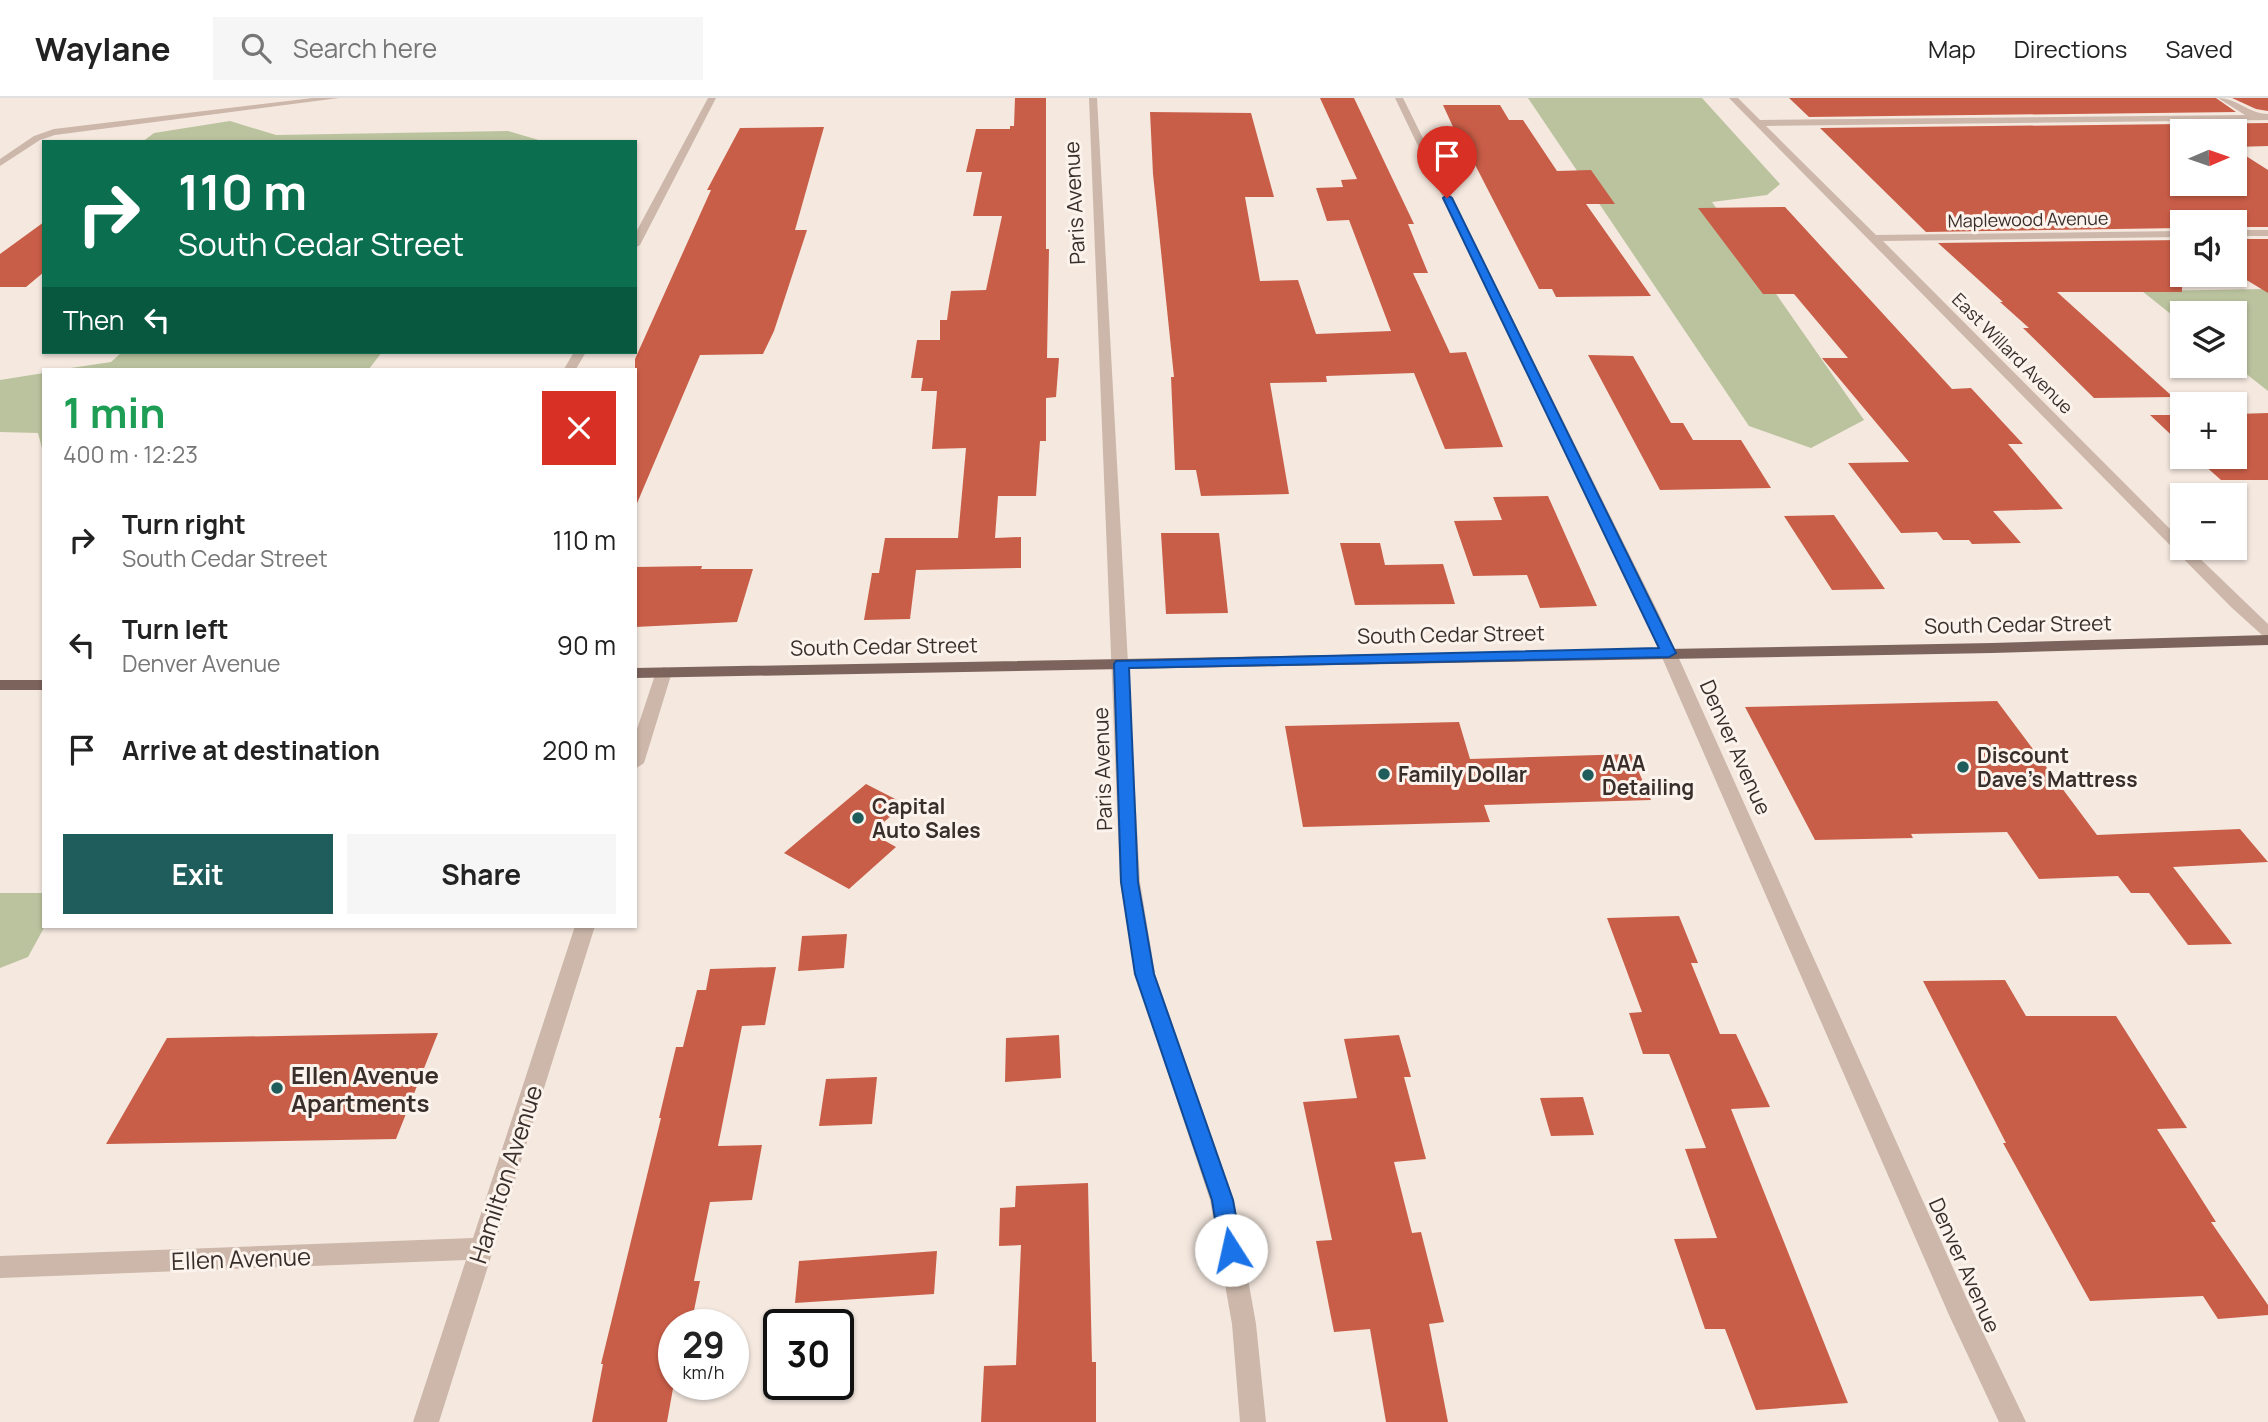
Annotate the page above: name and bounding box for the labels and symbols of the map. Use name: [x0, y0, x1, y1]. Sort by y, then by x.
north arrow: [2170, 119, 2247, 196]
pin: [1417, 126, 1477, 198]
street label: Paris Avenue: [1057, 141, 1091, 265]
street label: Maplewood Avenue: [1947, 206, 2109, 232]
street label: East Willard Avenue: [1947, 287, 2079, 419]
street label: South Cedar Street: [1924, 608, 2112, 640]
street label: South Cedar Street: [1357, 618, 1545, 650]
street label: South Cedar Street: [790, 630, 978, 662]
street label: Denver Avenue: [1694, 675, 1778, 819]
street label: Paris Avenue: [1086, 707, 1118, 831]
place label: Discount Dave's Mattress: [1977, 741, 2138, 793]
place label: AAA Detailing: [1602, 749, 1694, 801]
marker: Discount Dave's Mattress: [1955, 759, 1971, 775]
place label: Family Dollar: [1398, 760, 1527, 788]
marker: Family Dollar: [1376, 766, 1392, 782]
marker: AAA Detailing: [1580, 767, 1596, 783]
place label: Capital Auto Sales: [872, 792, 981, 844]
marker: Capital Auto Sales: [850, 810, 866, 826]
place label: Ellen Avenue Apartments: [291, 1058, 439, 1119]
marker: Ellen Avenue Apartments: [269, 1080, 285, 1096]
street label: Hamilton Avenue: [461, 1081, 549, 1267]
street label: Denver Avenue: [1923, 1193, 2007, 1337]
position arrow: [1194, 1213, 1268, 1287]
street label: Ellen Avenue: [171, 1239, 311, 1277]
speed limit sign: 30: [763, 1309, 854, 1400]

